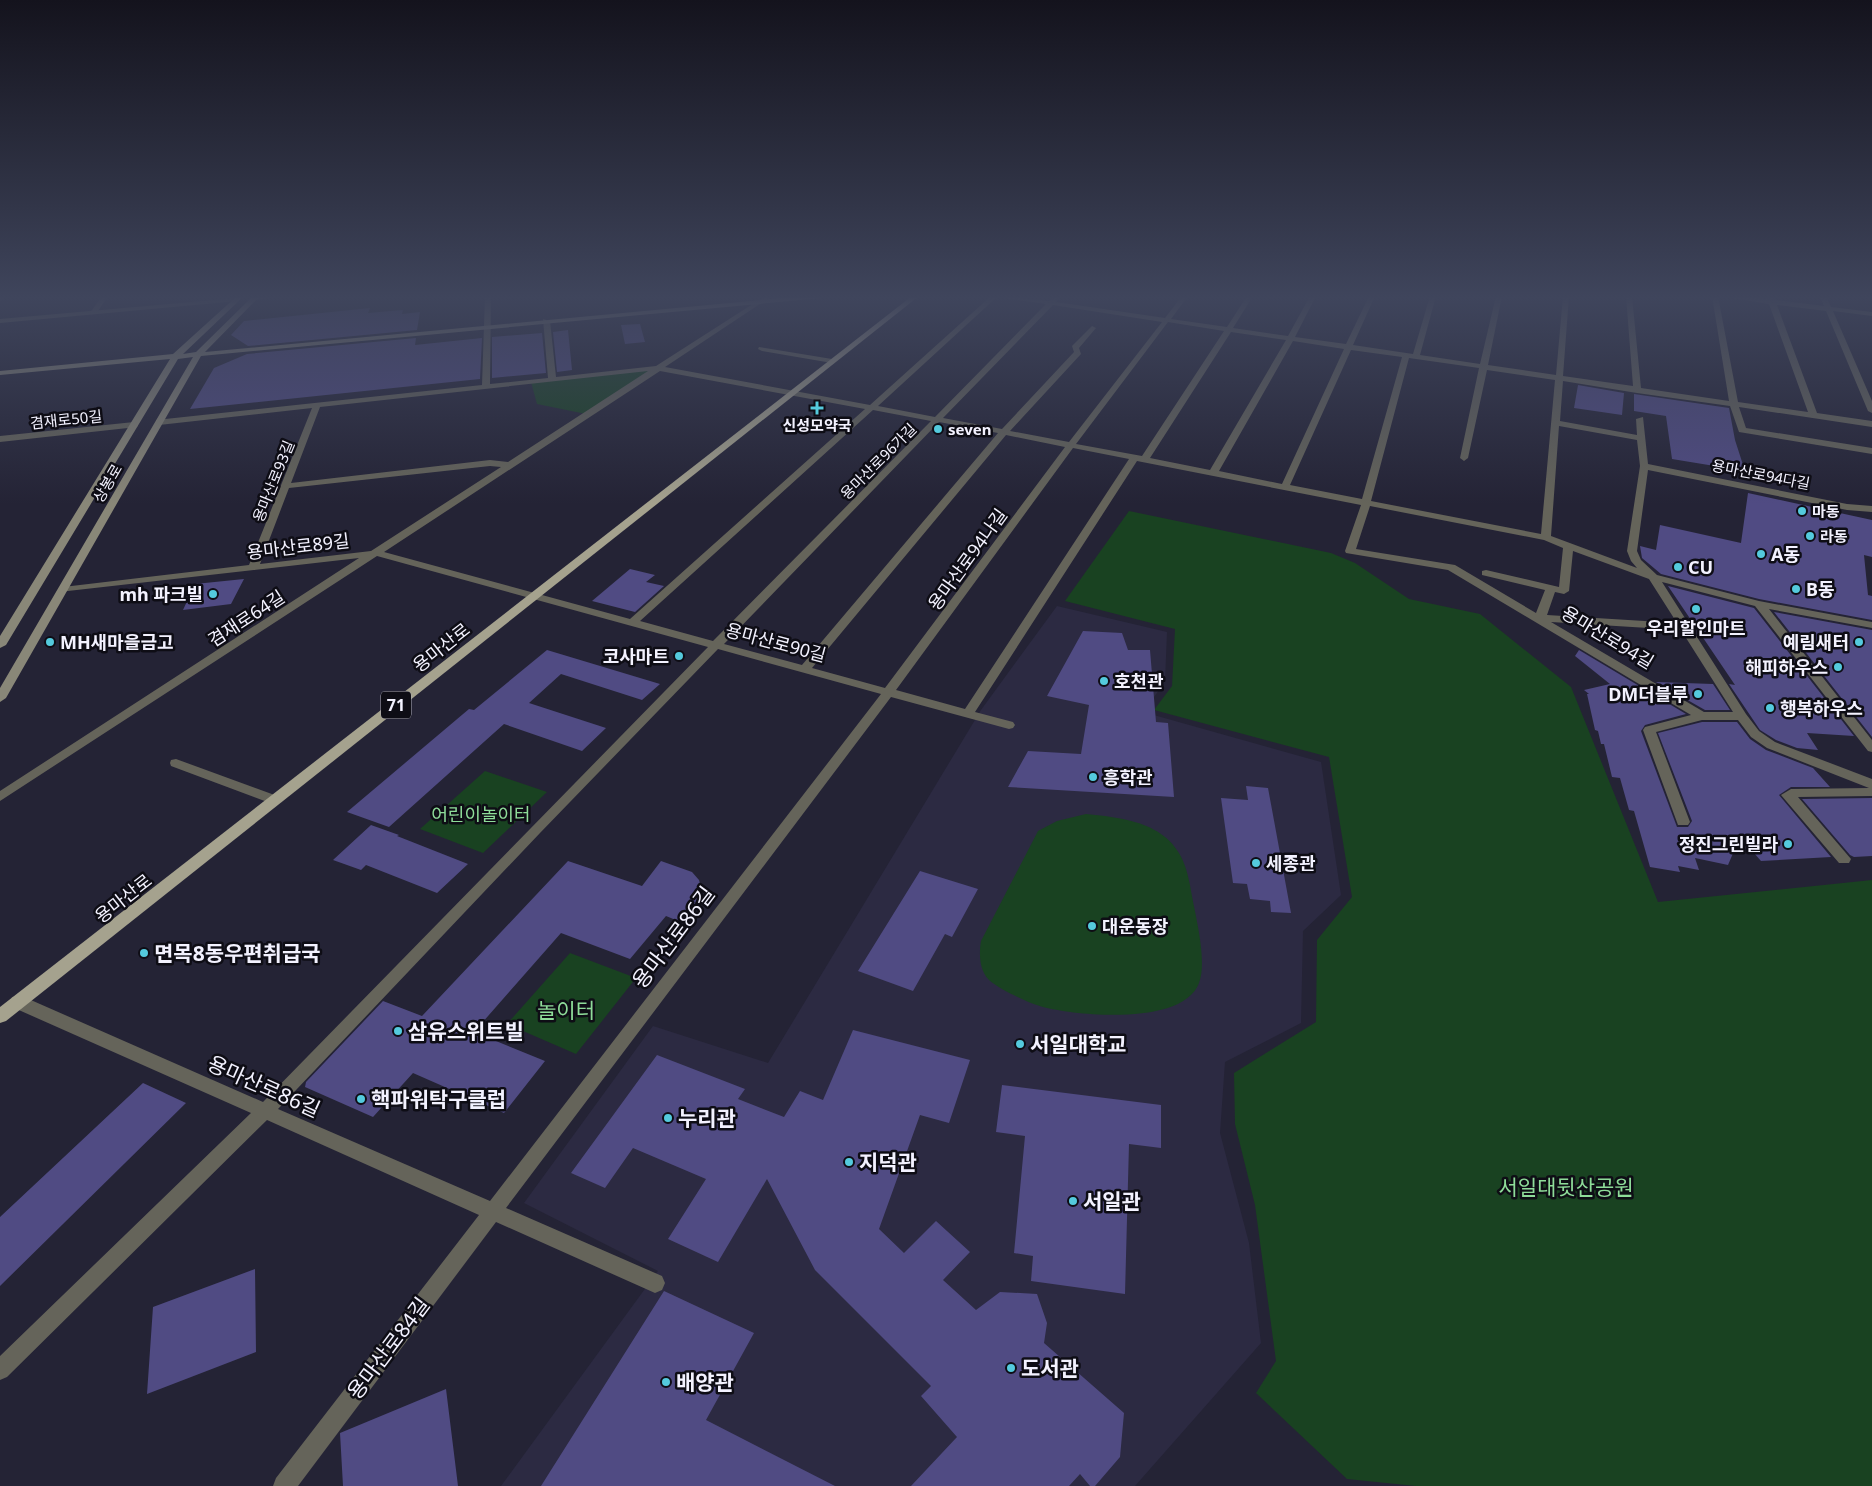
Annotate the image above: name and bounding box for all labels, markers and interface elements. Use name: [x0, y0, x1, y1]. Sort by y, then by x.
marker: 신성모약국: [811, 402, 823, 414]
street label: 겸재로50길: [29, 405, 103, 433]
place label: 신성모약국: [782, 415, 852, 435]
street label: 용마산로96가길: [836, 419, 920, 503]
place label: seven: [948, 419, 991, 439]
marker: seven: [932, 423, 944, 435]
street label: 용마산로93길: [248, 437, 298, 525]
street label: 용마산로94다길: [1710, 455, 1812, 493]
street label: 상봉로: [88, 460, 126, 506]
place label: 마동: [1812, 501, 1840, 521]
street label: 용마산로94나길: [922, 503, 1012, 615]
marker: 마동: [1796, 505, 1808, 517]
place label: 라동: [1820, 526, 1848, 546]
street label: 용마산로89길: [245, 528, 351, 564]
marker: 라동: [1804, 530, 1816, 542]
place label: A동: [1771, 542, 1800, 566]
marker: A동: [1755, 548, 1767, 560]
place label: CU: [1688, 555, 1713, 579]
marker: CU: [1672, 561, 1684, 573]
place label: B동: [1806, 577, 1835, 601]
place label: mh 파크빌: [119, 582, 203, 606]
marker: B동: [1790, 583, 1802, 595]
street label: 겸재로64길: [203, 584, 289, 652]
marker: mh 파크빌: [207, 588, 219, 600]
street label: 용마산로94길: [1558, 600, 1658, 674]
marker: 우리할인마트: [1690, 603, 1702, 615]
place label: 우리할인마트: [1646, 616, 1746, 640]
street label: 용마산로: [408, 617, 474, 677]
street label: 용마산로90길: [723, 617, 829, 667]
place label: MH새마을금고: [60, 630, 174, 654]
place label: 예림새터: [1783, 630, 1849, 654]
marker: MH새마을금고: [44, 636, 56, 648]
marker: 예림새터: [1853, 636, 1865, 648]
place label: 코사마트: [603, 644, 669, 668]
marker: 코사마트: [673, 650, 685, 662]
place label: 해피하우스: [1745, 655, 1828, 679]
marker: 해피하우스: [1832, 661, 1844, 673]
place label: 호천관: [1114, 669, 1164, 693]
marker: 호천관: [1098, 675, 1110, 687]
place label: DM더블루: [1608, 682, 1688, 706]
marker: DM더블루: [1692, 688, 1704, 700]
road number: 71: [381, 692, 411, 718]
place label: 행복하우스: [1780, 696, 1863, 720]
marker: 행복하우스: [1764, 702, 1776, 714]
place label: 흥학관: [1103, 765, 1153, 789]
marker: 흥학관: [1087, 771, 1099, 783]
park label: 어린이놀이터: [431, 802, 531, 826]
place label: 정진그린빌라: [1679, 832, 1778, 856]
marker: 정진그린빌라: [1782, 838, 1794, 850]
place label: 세종관: [1266, 851, 1316, 875]
marker: 세종관: [1250, 857, 1262, 869]
street label: 용마산로: [90, 868, 156, 928]
street label: 용마산로86길: [626, 880, 720, 994]
place label: 대운동장: [1102, 914, 1169, 938]
marker: 대운동장: [1086, 920, 1098, 932]
place label: 면목8동우편취급국: [154, 939, 321, 967]
marker: 면목8동우편취급국: [138, 947, 150, 959]
park label: 놀이터: [537, 996, 595, 1024]
place label: 삼유스위트빌: [408, 1017, 524, 1045]
marker: 삼유스위트빌: [392, 1025, 404, 1037]
place label: 서일대학교: [1030, 1030, 1127, 1058]
marker: 서일대학교: [1014, 1038, 1026, 1050]
street label: 용마산로86길: [203, 1049, 325, 1123]
place label: 핵파워탁구클럽: [371, 1085, 506, 1113]
marker: 핵파워탁구클럽: [355, 1093, 367, 1105]
place label: 누리관: [678, 1104, 736, 1132]
marker: 누리관: [662, 1112, 674, 1124]
place label: 지덕관: [859, 1148, 917, 1176]
marker: 지덕관: [843, 1156, 855, 1168]
park label: 서일대뒷산공원: [1498, 1173, 1634, 1201]
place label: 서일관: [1083, 1187, 1141, 1215]
marker: 서일관: [1067, 1195, 1079, 1207]
street label: 용마산로84길: [341, 1291, 435, 1405]
place label: 도서관: [1021, 1354, 1079, 1382]
marker: 도서관: [1005, 1362, 1017, 1374]
place label: 배양관: [676, 1368, 734, 1396]
marker: 배양관: [660, 1376, 672, 1388]

